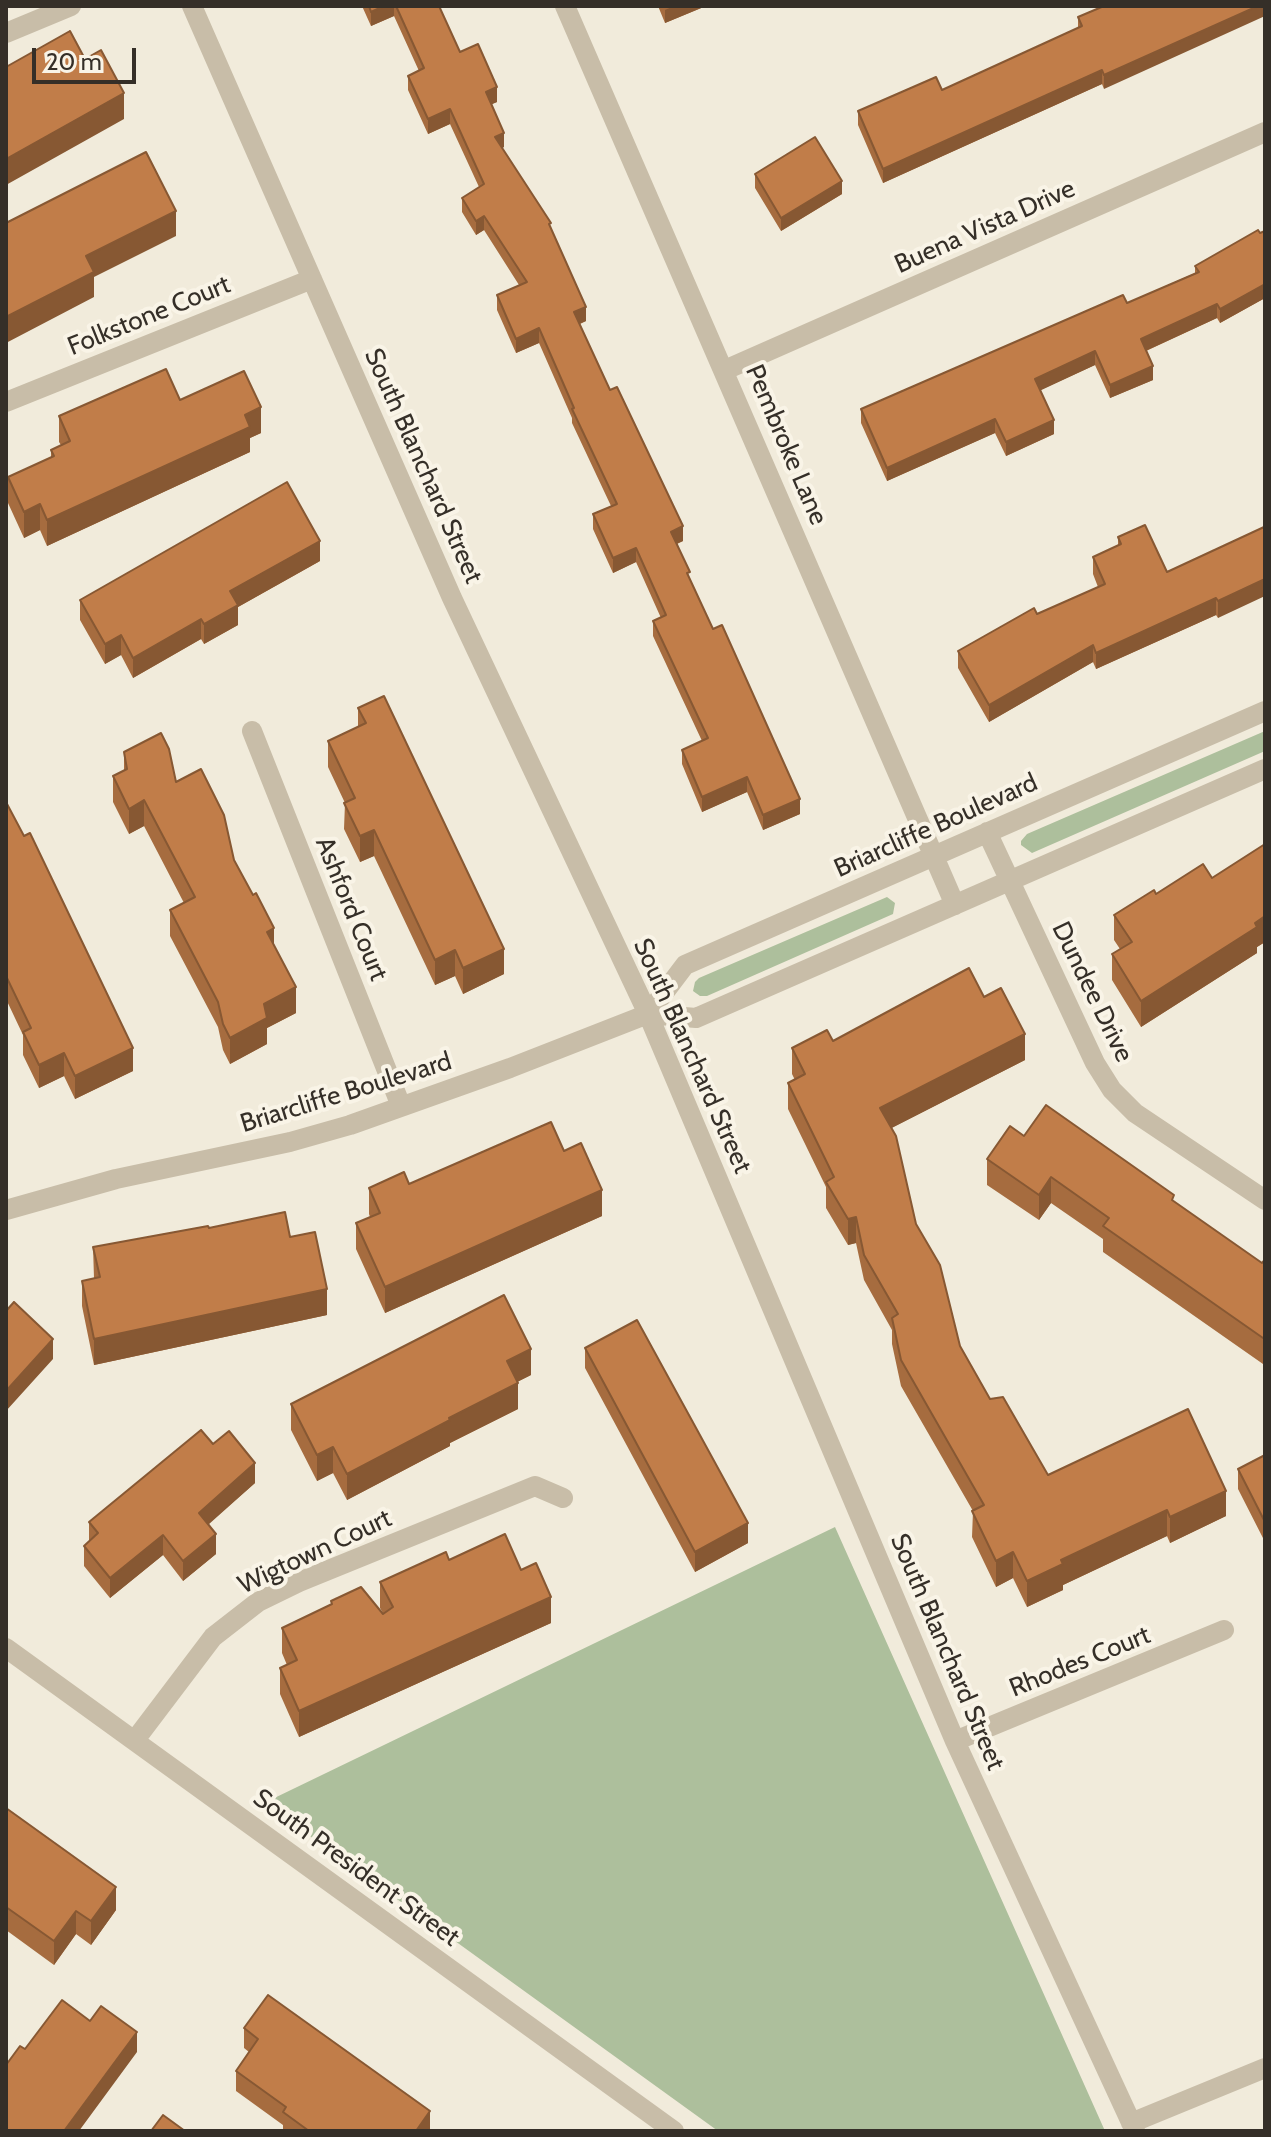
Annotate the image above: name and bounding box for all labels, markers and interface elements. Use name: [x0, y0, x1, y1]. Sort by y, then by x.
scale bar: [36, 32, 140, 82]
text: 20 m: [46, 47, 102, 76]
street label: Buena Vista Drive: [890, 173, 1080, 281]
street label: Folkstone Court: [63, 269, 235, 363]
street label: South Blanchard Street: [357, 344, 489, 588]
street label: Pembroke Lane: [738, 360, 834, 530]
street label: Briarcliffe Boulevard: [830, 767, 1042, 885]
street label: Ashford Court: [308, 833, 394, 985]
street label: Dundee Drive: [1045, 917, 1139, 1067]
street label: South Blanchard Street: [626, 934, 758, 1178]
street label: Briarcliffe Boulevard: [237, 1046, 455, 1140]
street label: Wigtown Court: [233, 1503, 397, 1601]
street label: South Blanchard Street: [883, 1529, 1011, 1775]
street label: Rhodes Court: [1005, 1620, 1155, 1704]
street label: South President Street: [247, 1783, 465, 1953]

